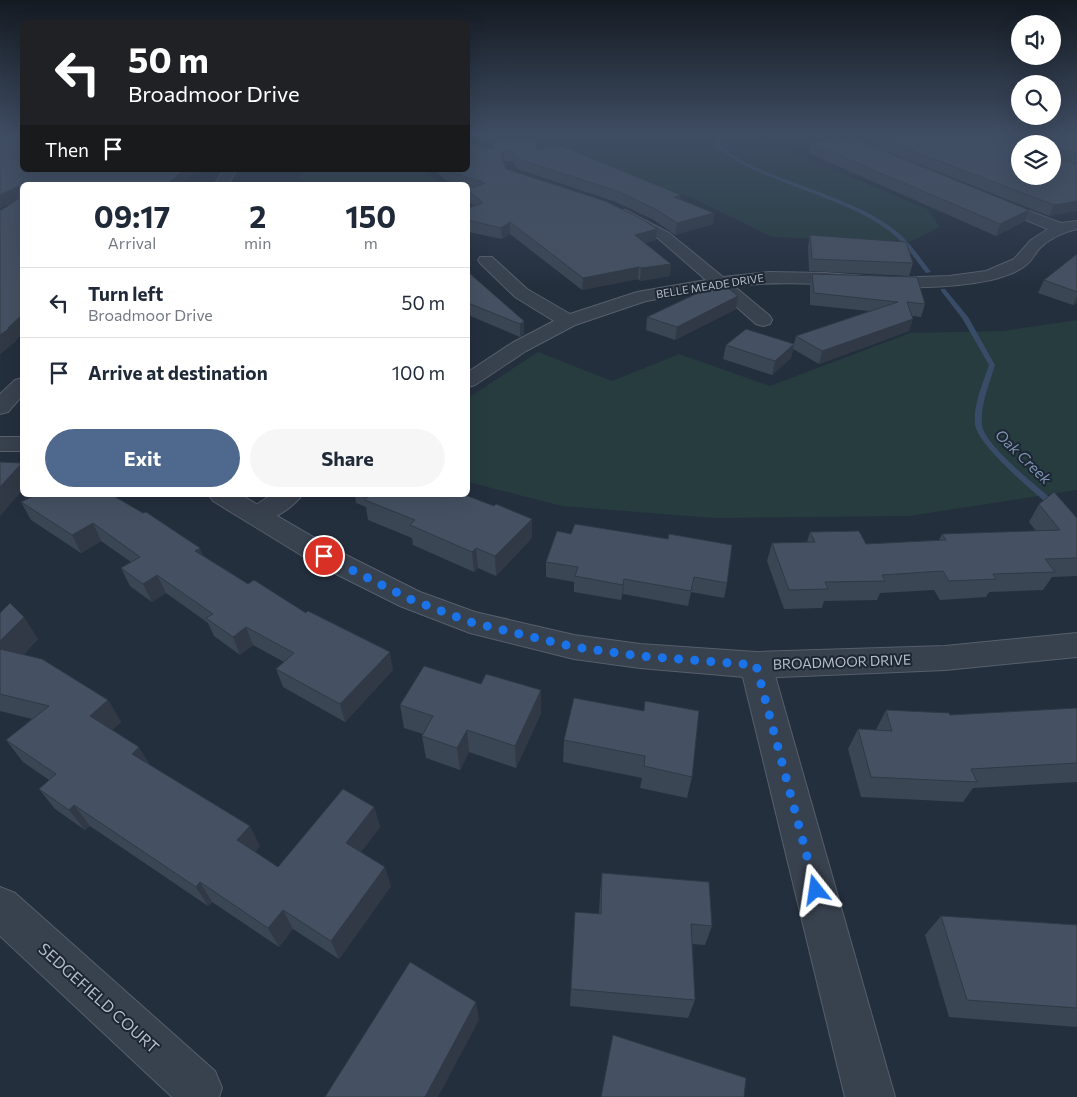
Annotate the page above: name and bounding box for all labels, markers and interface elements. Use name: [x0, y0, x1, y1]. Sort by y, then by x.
map controls: [1011, 15, 1061, 185]
button: sound: [1011, 15, 1061, 65]
text: 50 m: [128, 37, 209, 80]
icon: left: [45, 40, 110, 105]
button: search: [1011, 75, 1061, 125]
text: Broadmoor Drive: [128, 80, 300, 107]
icon: arrive: [99, 135, 127, 163]
button: layers: [1011, 135, 1061, 185]
text: Then: [45, 138, 89, 161]
text: 09:17: [94, 197, 170, 234]
text: 2: [249, 197, 266, 234]
text: 150: [345, 197, 396, 234]
text: Arrival: [108, 233, 156, 252]
text: min: [244, 233, 271, 252]
text: m: [364, 233, 378, 252]
street label: BELLE MEADE DRIVE: [655, 271, 765, 300]
text: Turn left: [88, 282, 163, 305]
icon: left: [45, 289, 73, 317]
text: 50 m: [401, 291, 445, 314]
text: Broadmoor Drive: [88, 305, 213, 324]
icon: arrive: [45, 359, 73, 387]
text: Arrive at destination: [88, 361, 268, 384]
text: 100 m: [392, 361, 445, 384]
water label: Oak Creek: [992, 425, 1056, 488]
button: Exit: [45, 429, 240, 487]
button: Share: [250, 429, 445, 487]
pin: [303, 535, 345, 577]
icon: arrive: [310, 542, 338, 570]
street label: BROADMOOR DRIVE: [772, 651, 912, 672]
position arrow: [789, 863, 841, 915]
street label: SEDGEFIELD COURT: [35, 939, 163, 1057]

